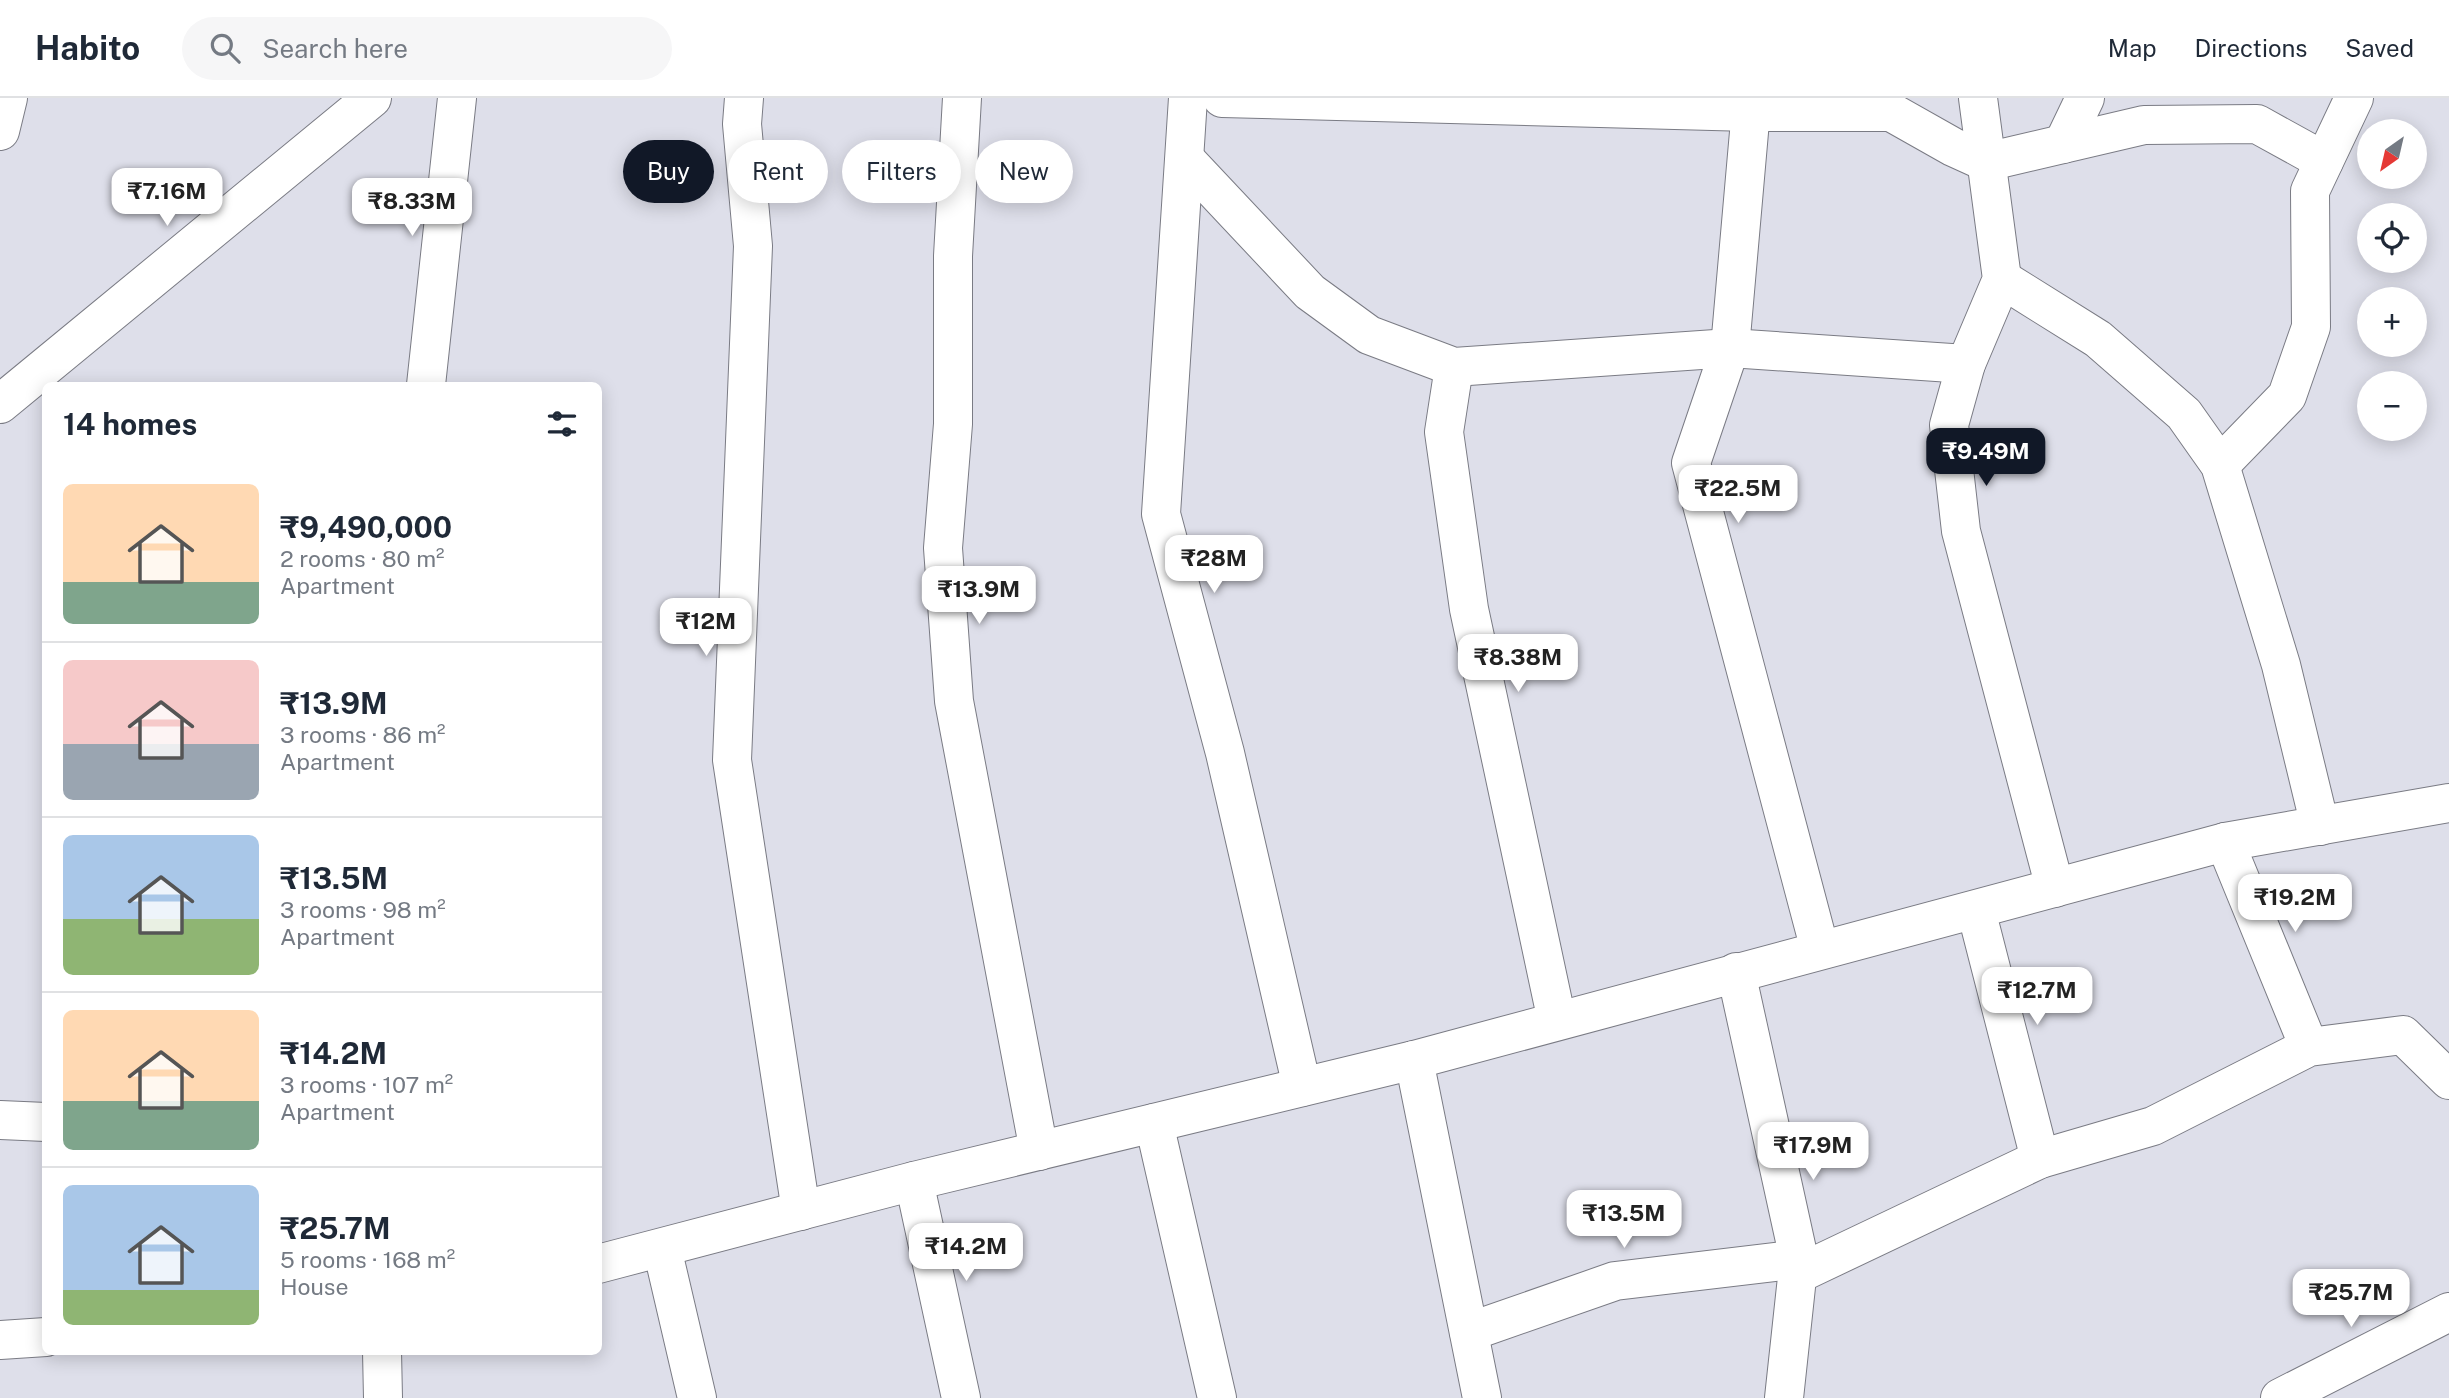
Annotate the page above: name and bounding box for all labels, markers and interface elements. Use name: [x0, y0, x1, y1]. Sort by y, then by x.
search box: [182, 17, 672, 80]
text: Habito: [35, 29, 140, 67]
icon: search: [206, 29, 244, 67]
text: Search here: [262, 33, 408, 64]
text: Map: [2108, 34, 2157, 62]
text: Directions: [2195, 34, 2307, 62]
text: Saved: [2345, 34, 2414, 62]
north arrow: [2357, 119, 2427, 189]
map controls: [2357, 119, 2427, 441]
chip: Buy: [623, 140, 714, 203]
chip: Rent: [728, 140, 828, 203]
chip: Filters: [842, 140, 961, 203]
chip: New: [975, 140, 1073, 203]
pin: ₹7.16M: [110, 169, 224, 228]
text: ₹7.16M: [128, 177, 206, 204]
pin: ₹8.33M: [355, 178, 469, 238]
text: ₹8.33M: [368, 187, 456, 214]
button: locate: [2357, 203, 2427, 273]
button: +: [2357, 287, 2427, 357]
button: −: [2357, 371, 2427, 441]
icon: filters: [543, 405, 581, 443]
text: 14 homes: [63, 406, 197, 442]
pin: ₹9.49M: [1929, 428, 2043, 488]
text: ₹9.49M: [1942, 437, 2030, 464]
pin: ₹22.5M: [1681, 466, 1795, 525]
text: ₹22.5M: [1695, 474, 1781, 501]
text: ₹9,490,000: [280, 509, 452, 545]
icon: home: [119, 512, 203, 596]
pin: ₹28M: [1173, 536, 1255, 595]
text: ₹28M: [1181, 544, 1247, 571]
text: 2 rooms · 80 m²: [280, 545, 445, 572]
pin: ₹13.9M: [922, 566, 1036, 626]
text: Apartment: [280, 572, 395, 599]
text: ₹13.9M: [938, 575, 1020, 602]
pin: ₹12M: [665, 598, 747, 658]
text: ₹12M: [676, 607, 736, 634]
pin: ₹8.38M: [1461, 634, 1575, 694]
text: ₹8.38M: [1474, 643, 1562, 670]
text: ₹13.9M: [280, 685, 387, 721]
icon: home: [119, 688, 203, 772]
text: 3 rooms · 86 m²: [280, 721, 446, 748]
text: Apartment: [280, 748, 395, 775]
text: ₹13.5M: [280, 860, 388, 896]
icon: home: [119, 863, 203, 947]
pin: ₹19.2M: [2238, 874, 2352, 934]
text: ₹19.2M: [2254, 883, 2336, 910]
text: 3 rooms · 98 m²: [280, 896, 446, 923]
text: Apartment: [280, 923, 395, 950]
pin: ₹12.7M: [1980, 968, 2094, 1027]
text: ₹12.7M: [1997, 976, 2077, 1003]
text: ₹14.2M: [280, 1035, 387, 1071]
icon: home: [119, 1038, 203, 1122]
text: 3 rooms · 107 m²: [280, 1071, 453, 1098]
text: Apartment: [280, 1098, 395, 1125]
pin: ₹17.9M: [1756, 1122, 1870, 1182]
text: ₹17.9M: [1774, 1131, 1852, 1158]
pin: ₹13.5M: [1567, 1190, 1681, 1250]
text: ₹13.5M: [1583, 1199, 1665, 1226]
text: ₹25.7M: [280, 1210, 391, 1246]
icon: home: [119, 1213, 203, 1297]
pin: ₹14.2M: [909, 1224, 1023, 1283]
text: ₹14.2M: [925, 1232, 1007, 1259]
text: 5 rooms · 168 m²: [280, 1246, 455, 1273]
pin: ₹25.7M: [2294, 1270, 2408, 1329]
text: House: [280, 1273, 348, 1300]
text: ₹25.7M: [2309, 1278, 2393, 1305]

